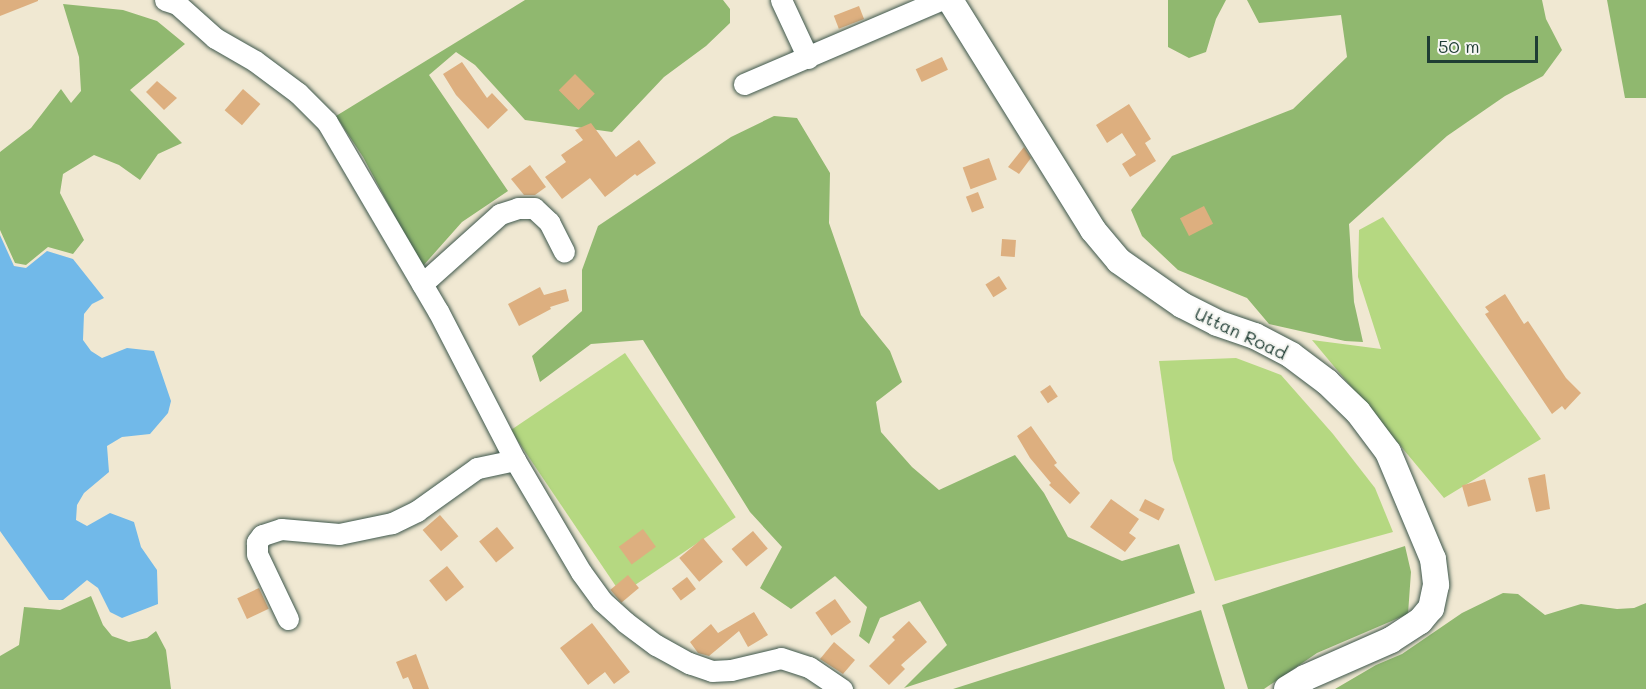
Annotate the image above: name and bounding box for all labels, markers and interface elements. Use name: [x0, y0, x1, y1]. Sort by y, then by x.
scale bar: [1430, 24, 1541, 62]
text: 50 m: [1438, 34, 1480, 58]
street label: Uttan Road: [1191, 302, 1291, 364]

